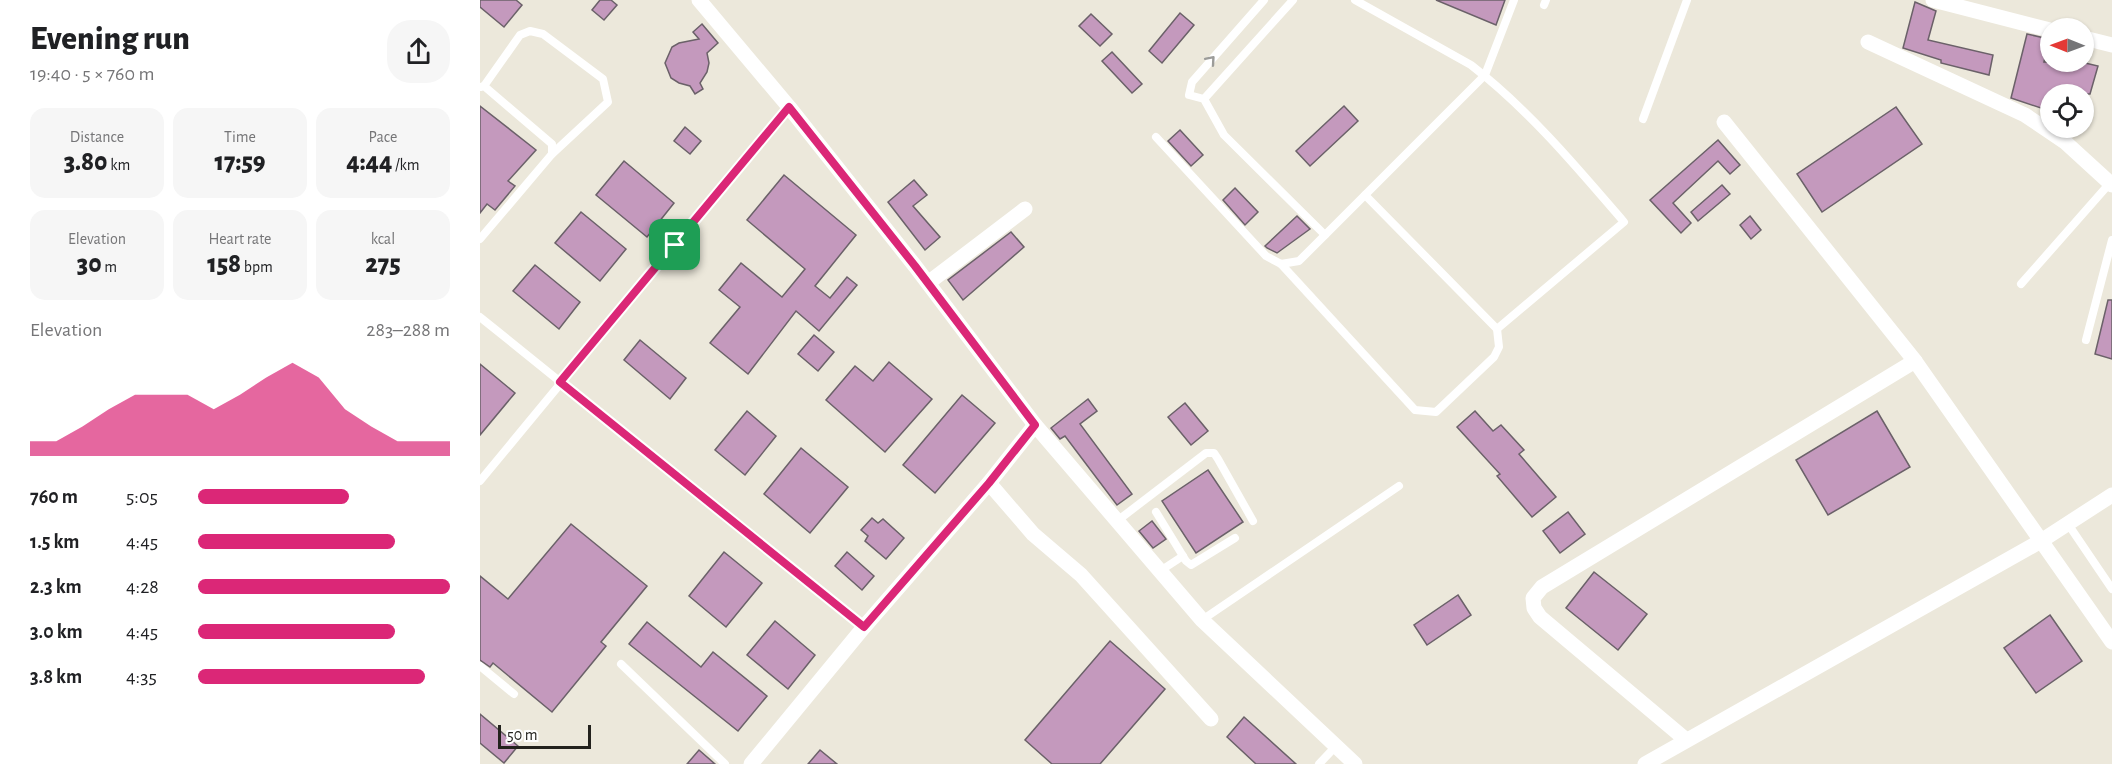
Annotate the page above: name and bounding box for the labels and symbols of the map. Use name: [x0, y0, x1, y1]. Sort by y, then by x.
north arrow: [2040, 18, 2094, 72]
one-way arrow: [1204, 56, 1215, 67]
pin: [649, 219, 700, 270]
scale bar: [498, 722, 591, 750]

